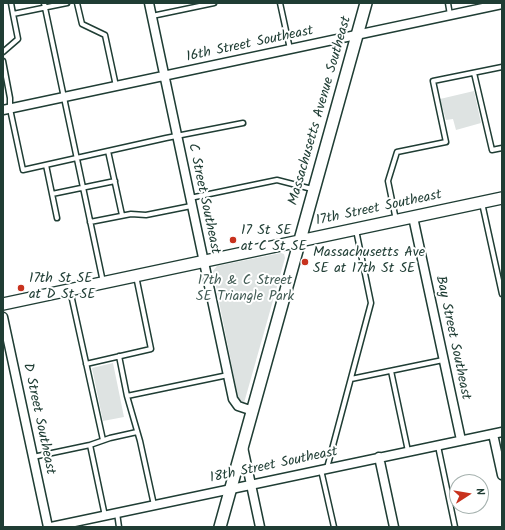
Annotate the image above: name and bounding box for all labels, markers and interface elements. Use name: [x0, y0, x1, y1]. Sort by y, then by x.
street label: Massachusetts Avenue Southeast: [286, 15, 356, 207]
street label: 16th Street Southeast: [185, 23, 315, 67]
street label: C Street Southeast: [183, 142, 223, 256]
street label: 17th Street Southeast: [315, 187, 443, 231]
place label: 17 St SE at C St SE: [241, 224, 307, 256]
marker: 17 St SE at C St SE: [228, 235, 238, 245]
place label: Massachusetts Ave SE at 17th St SE: [313, 246, 425, 278]
marker: Massachusetts Ave SE at 17th St SE: [300, 257, 310, 267]
place label: 17th St SE at D St SE: [29, 272, 95, 304]
park label: 17th & C Street SE Triangle Park: [196, 274, 294, 306]
street label: Bay Street Southeast: [431, 274, 473, 402]
marker: 17th St SE at D St SE: [16, 283, 26, 293]
street label: D Street Southeast: [18, 362, 58, 476]
street label: 18th Street Southeast: [209, 444, 339, 488]
north arrow: [449, 474, 489, 514]
text: N: [470, 486, 489, 497]

